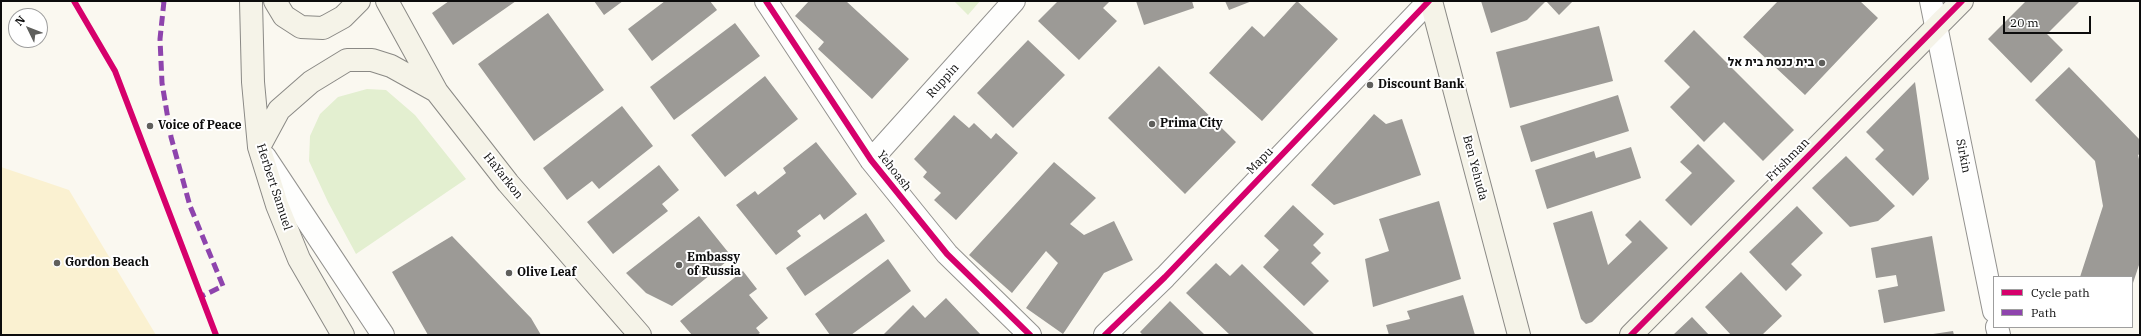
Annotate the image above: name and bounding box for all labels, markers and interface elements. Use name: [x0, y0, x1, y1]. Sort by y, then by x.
north arrow: [8, 8, 48, 48]
scale bar: [2005, 8, 2093, 34]
text: N: [12, 13, 28, 28]
text: 20 m: [2010, 15, 2039, 30]
place label: בית כנסת בית אל: [1728, 56, 1814, 70]
marker: בית כנסת בית אל: [1817, 58, 1827, 68]
street label: Ruppin: [924, 61, 962, 101]
place label: Discount Bank: [1378, 78, 1464, 92]
marker: Discount Bank: [1365, 80, 1375, 90]
place label: Prima City: [1160, 117, 1223, 131]
place label: Voice of Peace: [158, 119, 242, 133]
marker: Prima City: [1147, 119, 1157, 129]
marker: Voice of Peace: [145, 121, 155, 131]
street label: Ben Yehuda: [1459, 134, 1491, 202]
street label: Frishman: [1763, 135, 1813, 185]
street label: Sirkin: [1953, 138, 1973, 174]
street label: Herbert Samuel: [253, 142, 295, 232]
street label: Mapu: [1244, 145, 1276, 177]
street label: Yehoash: [874, 148, 914, 194]
street label: HaYarkon: [480, 150, 526, 202]
place label: Embassy of Russia: [687, 251, 741, 279]
place label: Gordon Beach: [65, 256, 149, 270]
marker: Gordon Beach: [52, 258, 62, 268]
marker: Embassy of Russia: [674, 260, 684, 270]
place label: Olive Leaf: [517, 266, 576, 280]
marker: Olive Leaf: [504, 268, 514, 278]
legend: [1993, 276, 2133, 328]
text: Cycle path: [2031, 285, 2090, 300]
text: Path: [2031, 305, 2056, 320]

